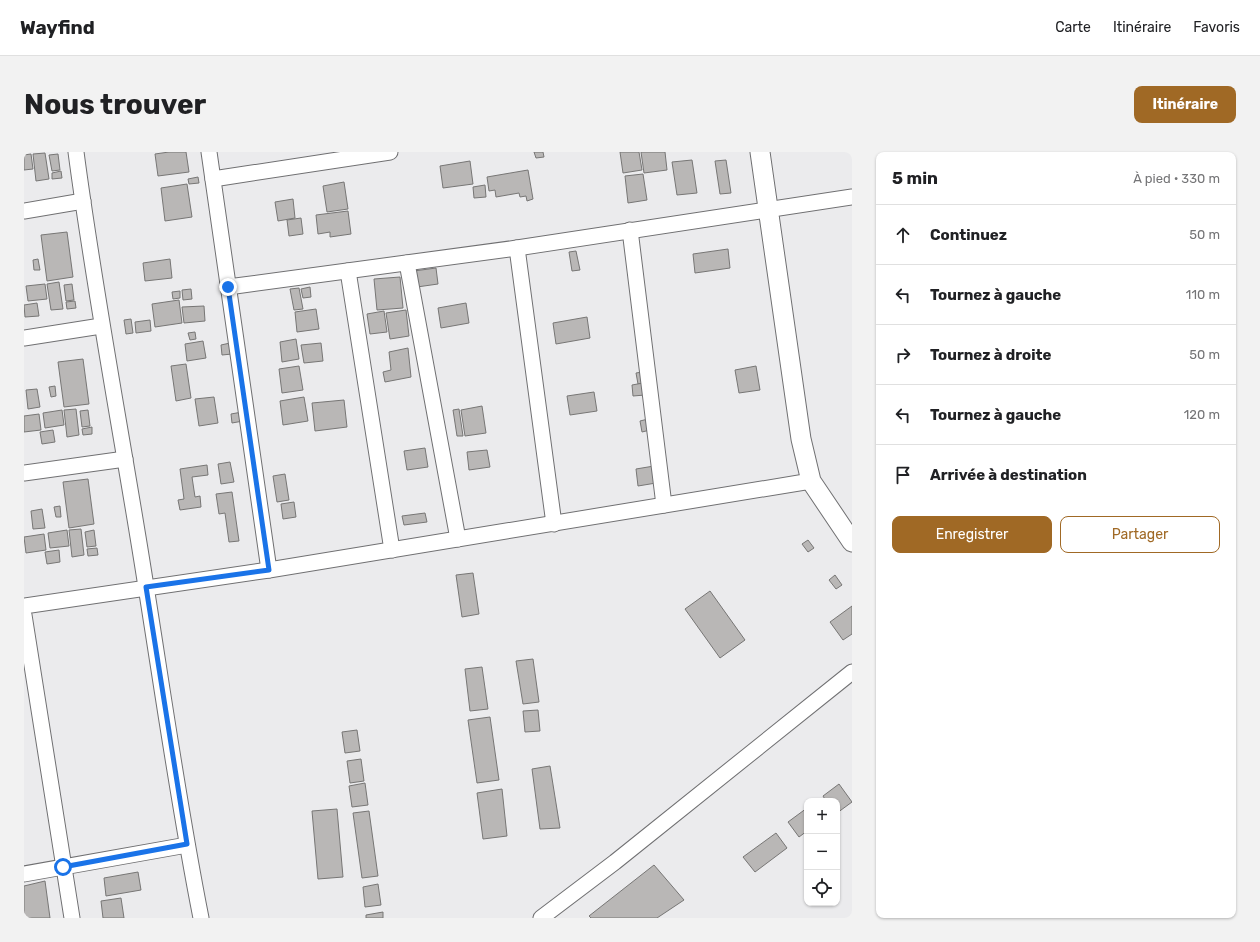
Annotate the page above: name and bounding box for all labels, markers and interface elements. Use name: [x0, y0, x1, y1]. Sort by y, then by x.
text: Wayfind: [20, 16, 95, 39]
text: Carte: [1055, 19, 1091, 36]
text: Itinéraire: [1113, 19, 1171, 36]
text: Favoris: [1193, 19, 1240, 36]
button: Itinéraire: [1134, 86, 1236, 123]
text: Nous trouver: [24, 88, 206, 121]
text: 5 min: [892, 168, 938, 188]
text: À pied · 330 m: [1133, 171, 1220, 186]
icon: ahead: [892, 224, 914, 246]
text: Continuez: [930, 226, 1007, 244]
text: 50 m: [1189, 227, 1220, 242]
route end: [219, 278, 237, 296]
icon: left: [892, 284, 914, 306]
text: Tournez à gauche: [930, 286, 1061, 304]
text: 110 m: [1186, 287, 1220, 302]
icon: right: [892, 344, 914, 366]
text: Tournez à droite: [930, 346, 1051, 364]
text: 50 m: [1189, 347, 1220, 362]
icon: left: [892, 404, 914, 426]
text: Tournez à gauche: [930, 406, 1061, 424]
text: 120 m: [1184, 407, 1220, 422]
icon: arrive: [892, 464, 914, 486]
text: Arrivée à destination: [930, 466, 1087, 484]
button: Enregistrer: [892, 516, 1052, 553]
button: Partager: [1060, 516, 1220, 553]
map controls: [804, 798, 840, 906]
button: +: [804, 798, 840, 834]
button: −: [804, 834, 840, 870]
route start: [54, 858, 72, 876]
button: locate: [804, 870, 840, 906]

